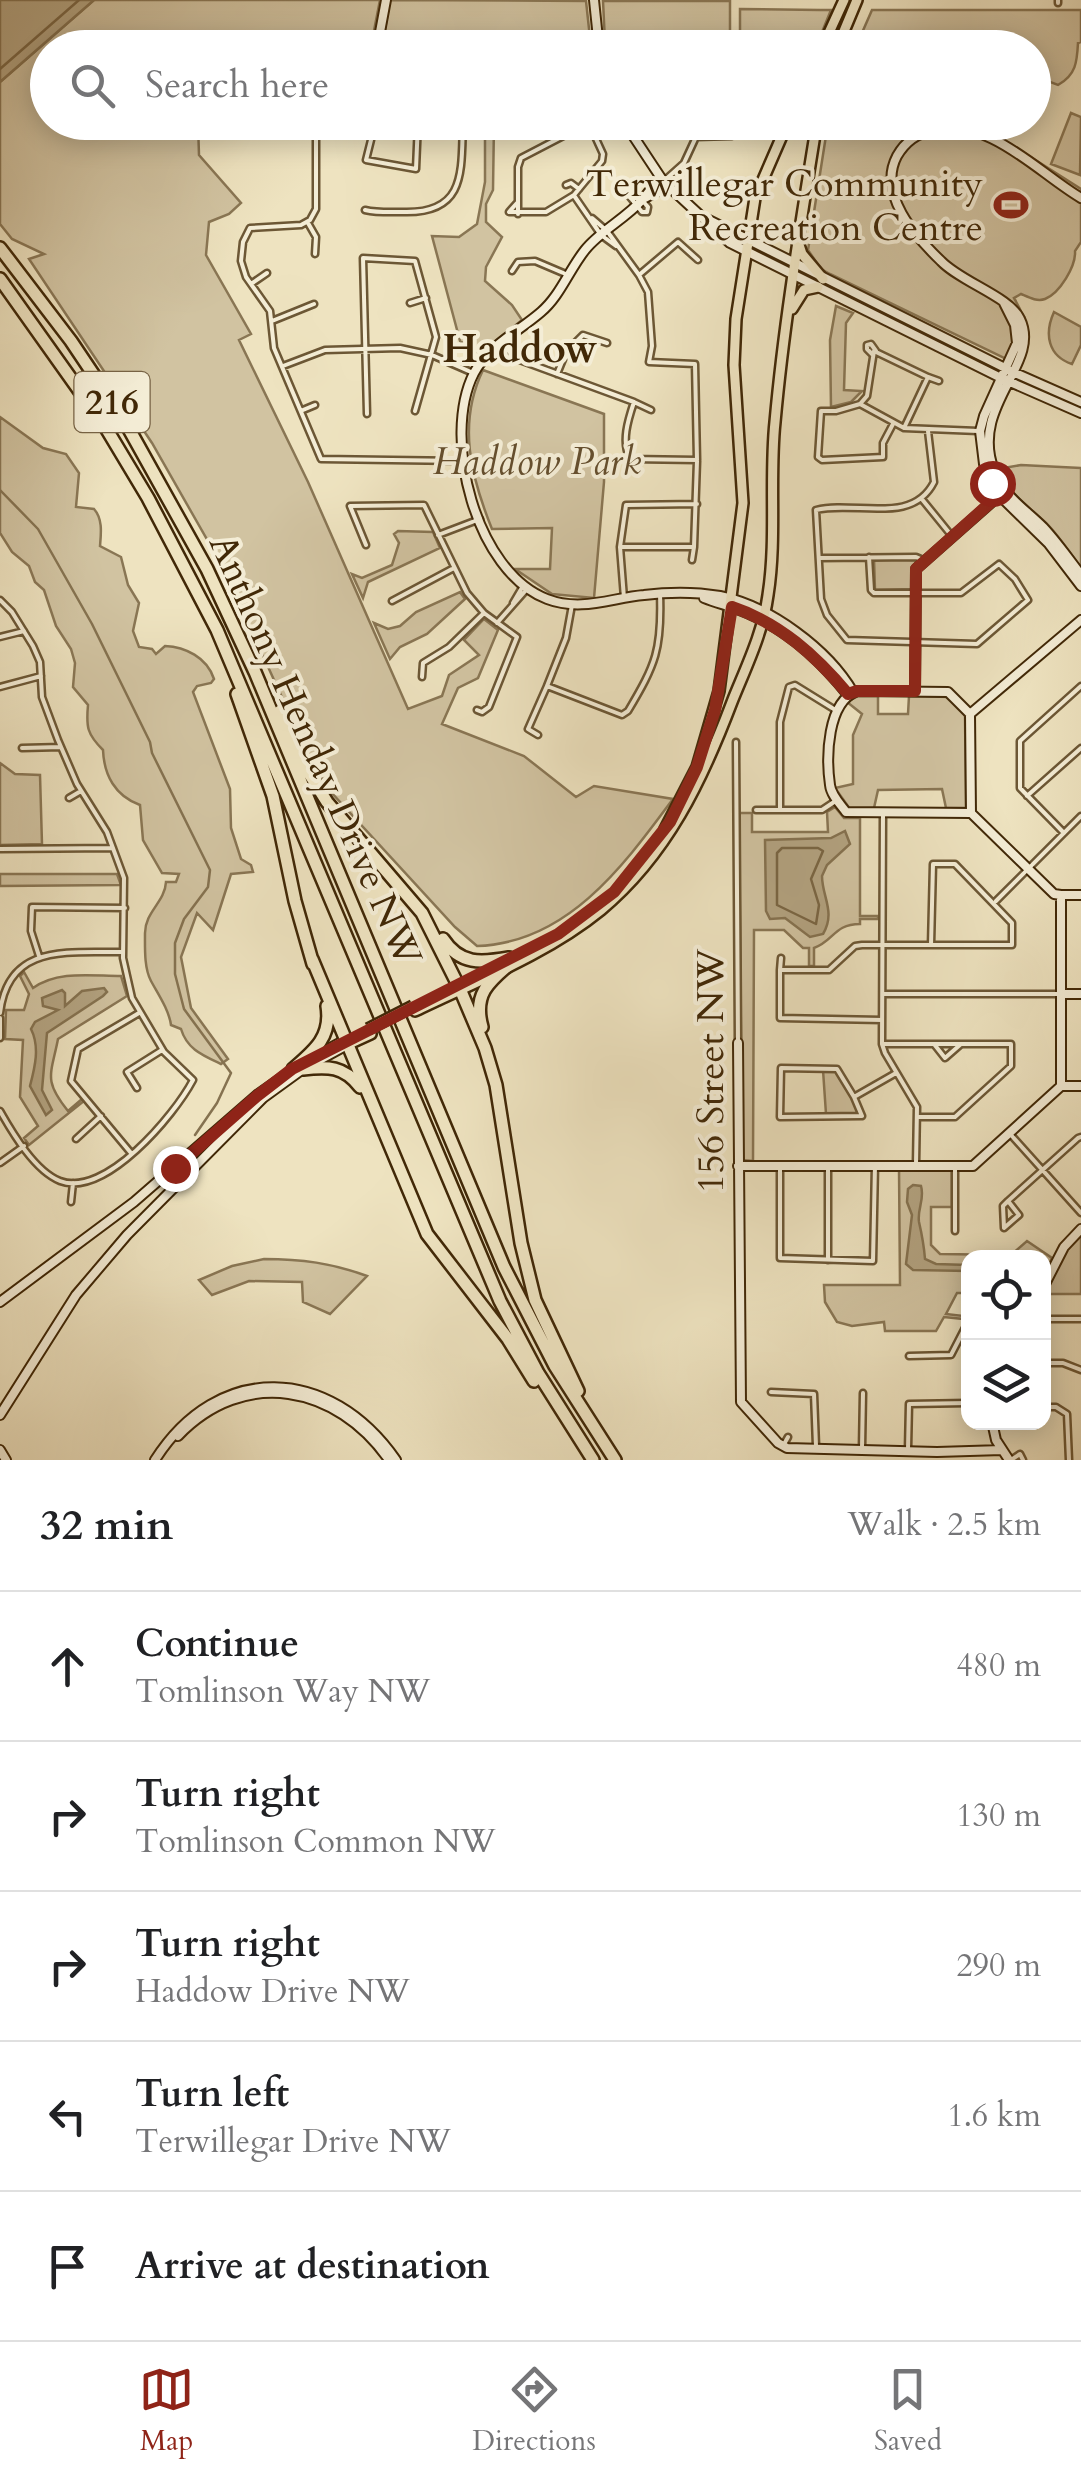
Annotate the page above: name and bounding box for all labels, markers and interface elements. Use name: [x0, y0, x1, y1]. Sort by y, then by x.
search box: [30, 30, 1051, 140]
icon: search: [65, 58, 120, 113]
text: Search here: [145, 59, 329, 111]
place label: Terwillegar Community Recreation Centre: [585, 158, 983, 254]
sports icon: Terwillegar Community Recreation Centre: [992, 186, 1030, 224]
district label: Haddow: [443, 322, 598, 377]
road number: 216: [74, 372, 150, 432]
park label: Haddow Park: [433, 436, 641, 488]
route start: [970, 461, 1016, 507]
street label: Anthony Henday Drive NW: [196, 526, 434, 975]
street label: 156 Street NW: [685, 949, 737, 1193]
route end: [153, 1146, 199, 1192]
map controls: [961, 1250, 1051, 1430]
button: locate: [961, 1250, 1051, 1340]
button: layers: [961, 1340, 1051, 1430]
text: 32 min: [40, 1497, 173, 1554]
text: Walk · 2.5 km: [848, 1503, 1041, 1547]
text: Continue: [135, 1618, 299, 1670]
icon: ahead: [40, 1639, 95, 1694]
text: 480 m: [956, 1644, 1041, 1688]
text: Tomlinson Way NW: [135, 1670, 430, 1714]
text: Turn right: [135, 1768, 320, 1820]
icon: right: [40, 1789, 95, 1844]
text: 130 m: [956, 1794, 1041, 1838]
text: Tomlinson Common NW: [135, 1820, 496, 1864]
text: Turn right: [135, 1918, 320, 1970]
icon: right: [40, 1939, 95, 1994]
text: 290 m: [956, 1944, 1041, 1988]
text: Haddow Drive NW: [135, 1970, 410, 2014]
text: Turn left: [135, 2068, 289, 2120]
icon: left: [40, 2089, 95, 2144]
text: 1.6 km: [947, 2094, 1041, 2138]
text: Terwillegar Drive NW: [135, 2120, 451, 2164]
icon: arrive: [40, 2239, 95, 2294]
text: Arrive at destination: [135, 2240, 490, 2292]
tab: Map: [139, 2362, 194, 2460]
tab: Directions: [472, 2362, 596, 2460]
tab: Saved: [874, 2362, 942, 2460]

